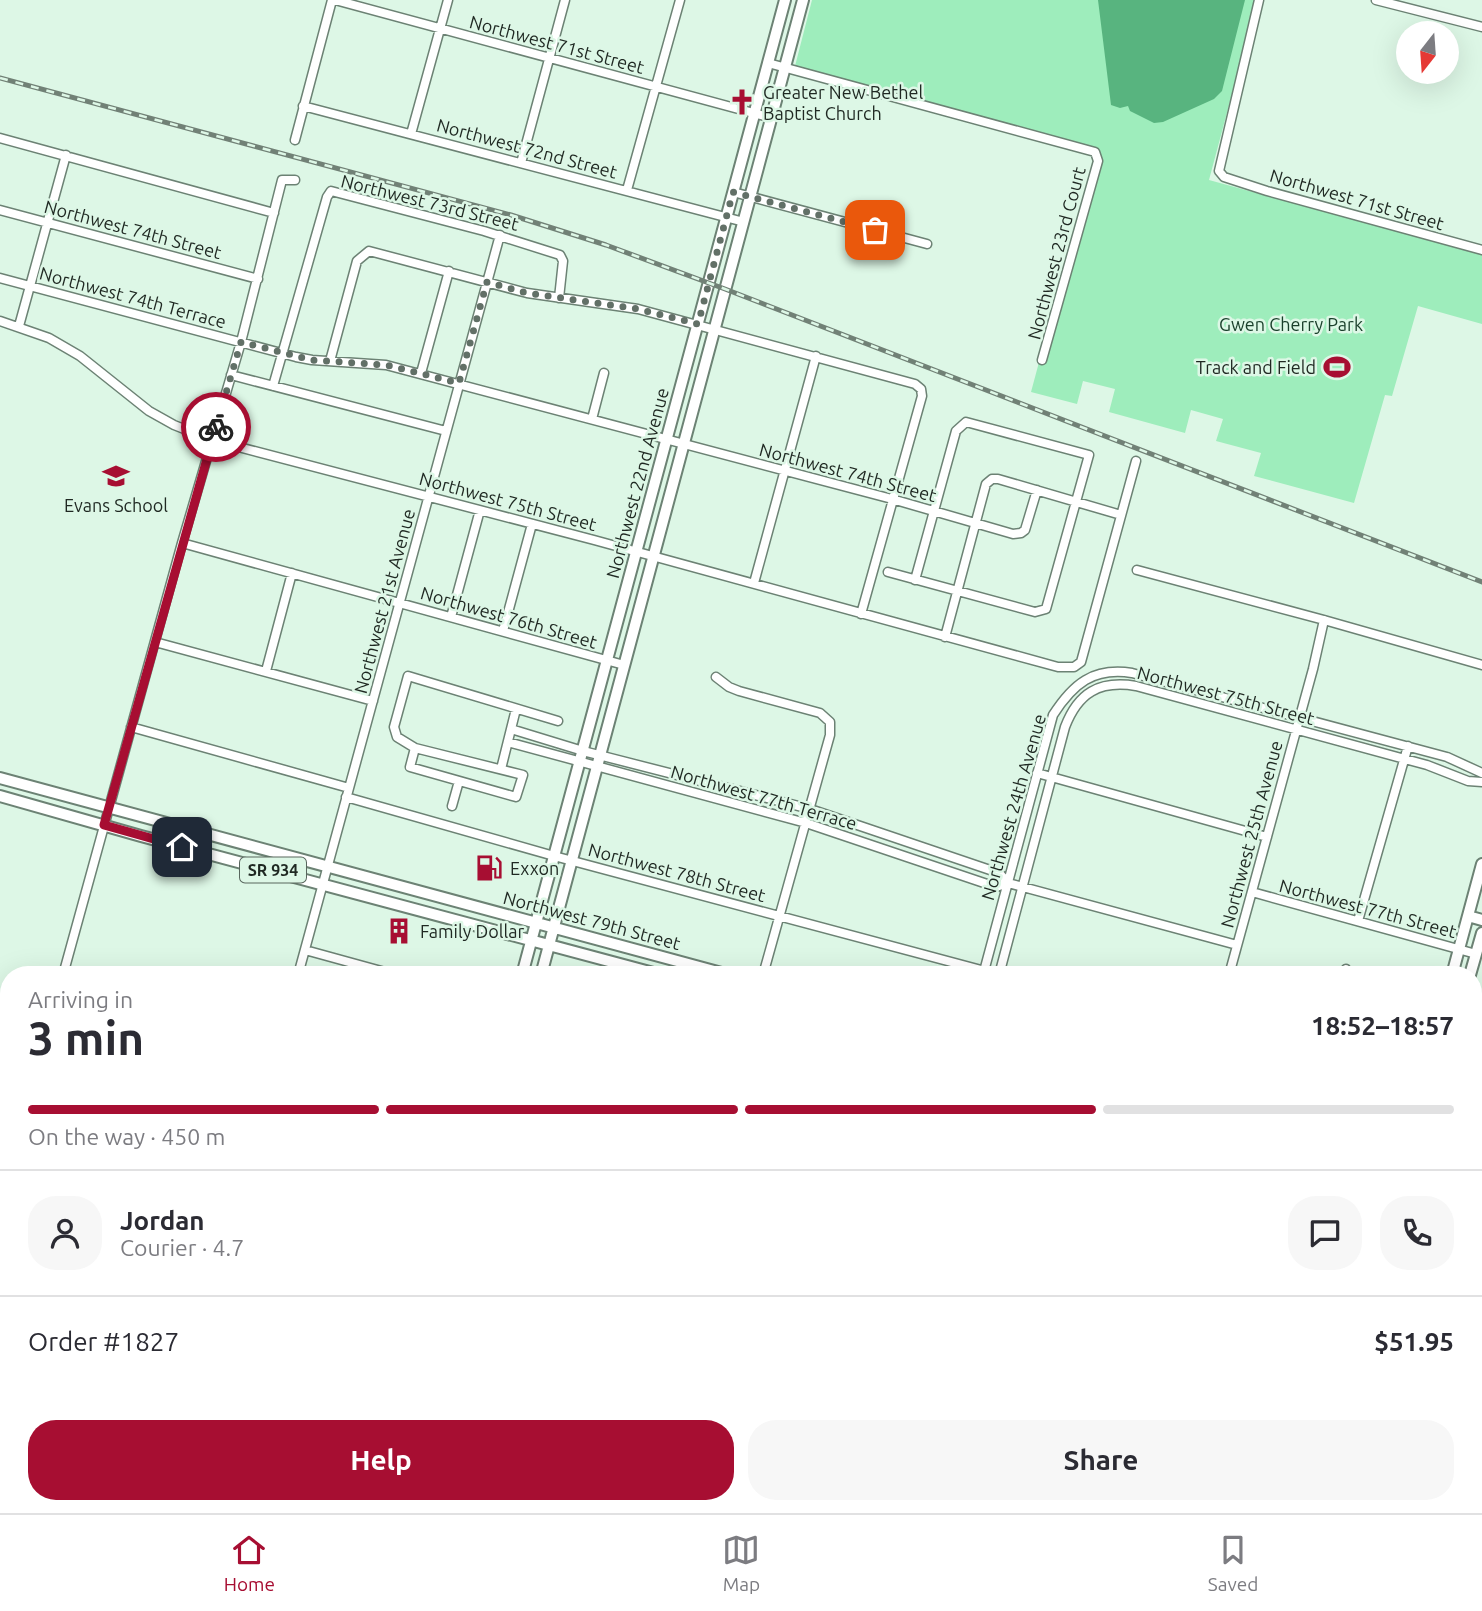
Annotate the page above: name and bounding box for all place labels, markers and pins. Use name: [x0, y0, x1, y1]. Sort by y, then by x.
place label: Greater New Bethel Baptist Church: [763, 82, 923, 123]
church icon: Greater New Bethel Baptist Church: [727, 87, 757, 117]
pin: [845, 200, 905, 260]
sports icon: Track and Field: [1322, 352, 1352, 382]
place label: Track and Field: [1196, 357, 1316, 377]
school or university icon: Evans School: [101, 461, 131, 491]
place label: Evans School: [64, 495, 168, 515]
pin: [152, 817, 212, 877]
fuel station icon: Exxon: [474, 853, 504, 883]
place label: Exxon: [510, 858, 559, 878]
building icon: Family Dollar: [384, 916, 414, 946]
place label: Family Dollar: [420, 921, 524, 941]

